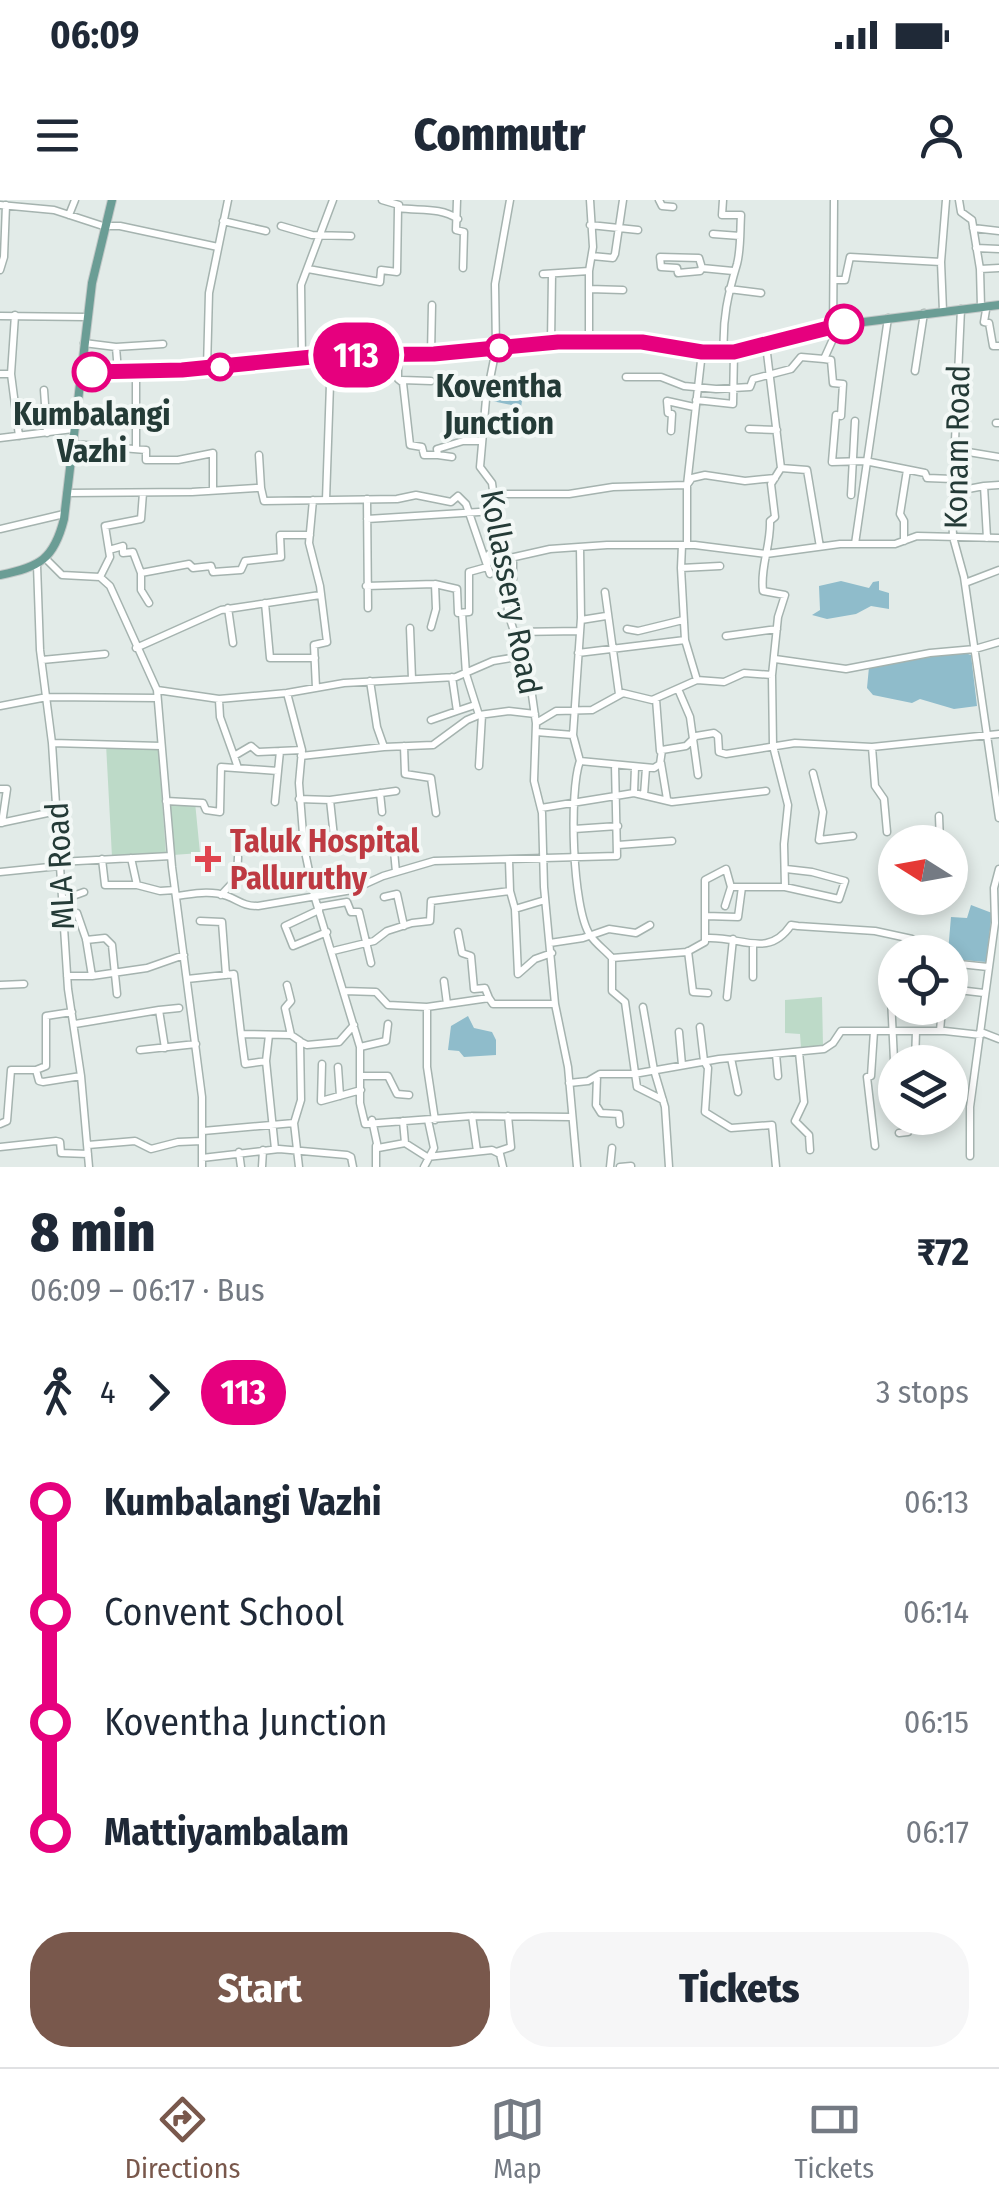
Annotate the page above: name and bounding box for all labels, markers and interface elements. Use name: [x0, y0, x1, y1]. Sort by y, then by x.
text: 06:09: [50, 12, 139, 58]
icon: menu: [30, 108, 85, 163]
text: Commutr: [414, 108, 585, 162]
icon: person: [914, 108, 969, 163]
unlabelled marker: [825, 305, 863, 343]
line badge: 113: [298, 322, 414, 388]
text: 113: [333, 334, 379, 376]
marker: Koventha Junction: [486, 335, 512, 361]
marker: Kumbalangi Vazhi: [73, 353, 111, 391]
unlabelled marker: [207, 354, 233, 380]
street label: Konam Road: [937, 365, 977, 529]
place label: Koventha Junction: [436, 367, 562, 442]
place label: Kumbalangi Vazhi: [13, 395, 171, 470]
street label: Kollassery Road: [473, 486, 549, 698]
street label: MLA Road: [38, 801, 82, 931]
place label: Taluk Hospital Palluruthy: [230, 822, 420, 897]
north arrow: [878, 825, 968, 915]
map controls: [878, 825, 968, 1135]
marker: Taluk Hospital Palluruthy: [195, 846, 221, 872]
button: locate: [878, 935, 968, 1025]
button: layers: [878, 1045, 968, 1135]
text: 8 min: [30, 1200, 155, 1266]
text: ₹72: [917, 1229, 969, 1275]
text: 06:09 – 06:17 · Bus: [30, 1271, 265, 1309]
icon: walk: [30, 1365, 85, 1420]
icon: forward: [131, 1365, 186, 1420]
text: 113: [221, 1371, 266, 1413]
text: 4: [100, 1373, 116, 1411]
text: 3 stops: [876, 1373, 969, 1411]
text: Kumbalangi Vazhi: [104, 1479, 382, 1525]
text: 06:13: [904, 1483, 969, 1521]
text: Convent School: [104, 1589, 344, 1635]
text: 06:14: [903, 1593, 969, 1631]
text: Koventha Junction: [104, 1699, 388, 1745]
text: 06:15: [904, 1703, 969, 1741]
text: Mattiyambalam: [104, 1809, 349, 1855]
text: 06:17: [906, 1813, 969, 1851]
button: Start: [30, 1932, 490, 2047]
button: Tickets: [510, 1932, 969, 2047]
tab: Directions: [125, 2092, 241, 2185]
tab: Map: [490, 2092, 545, 2185]
tab: Tickets: [794, 2092, 874, 2185]

